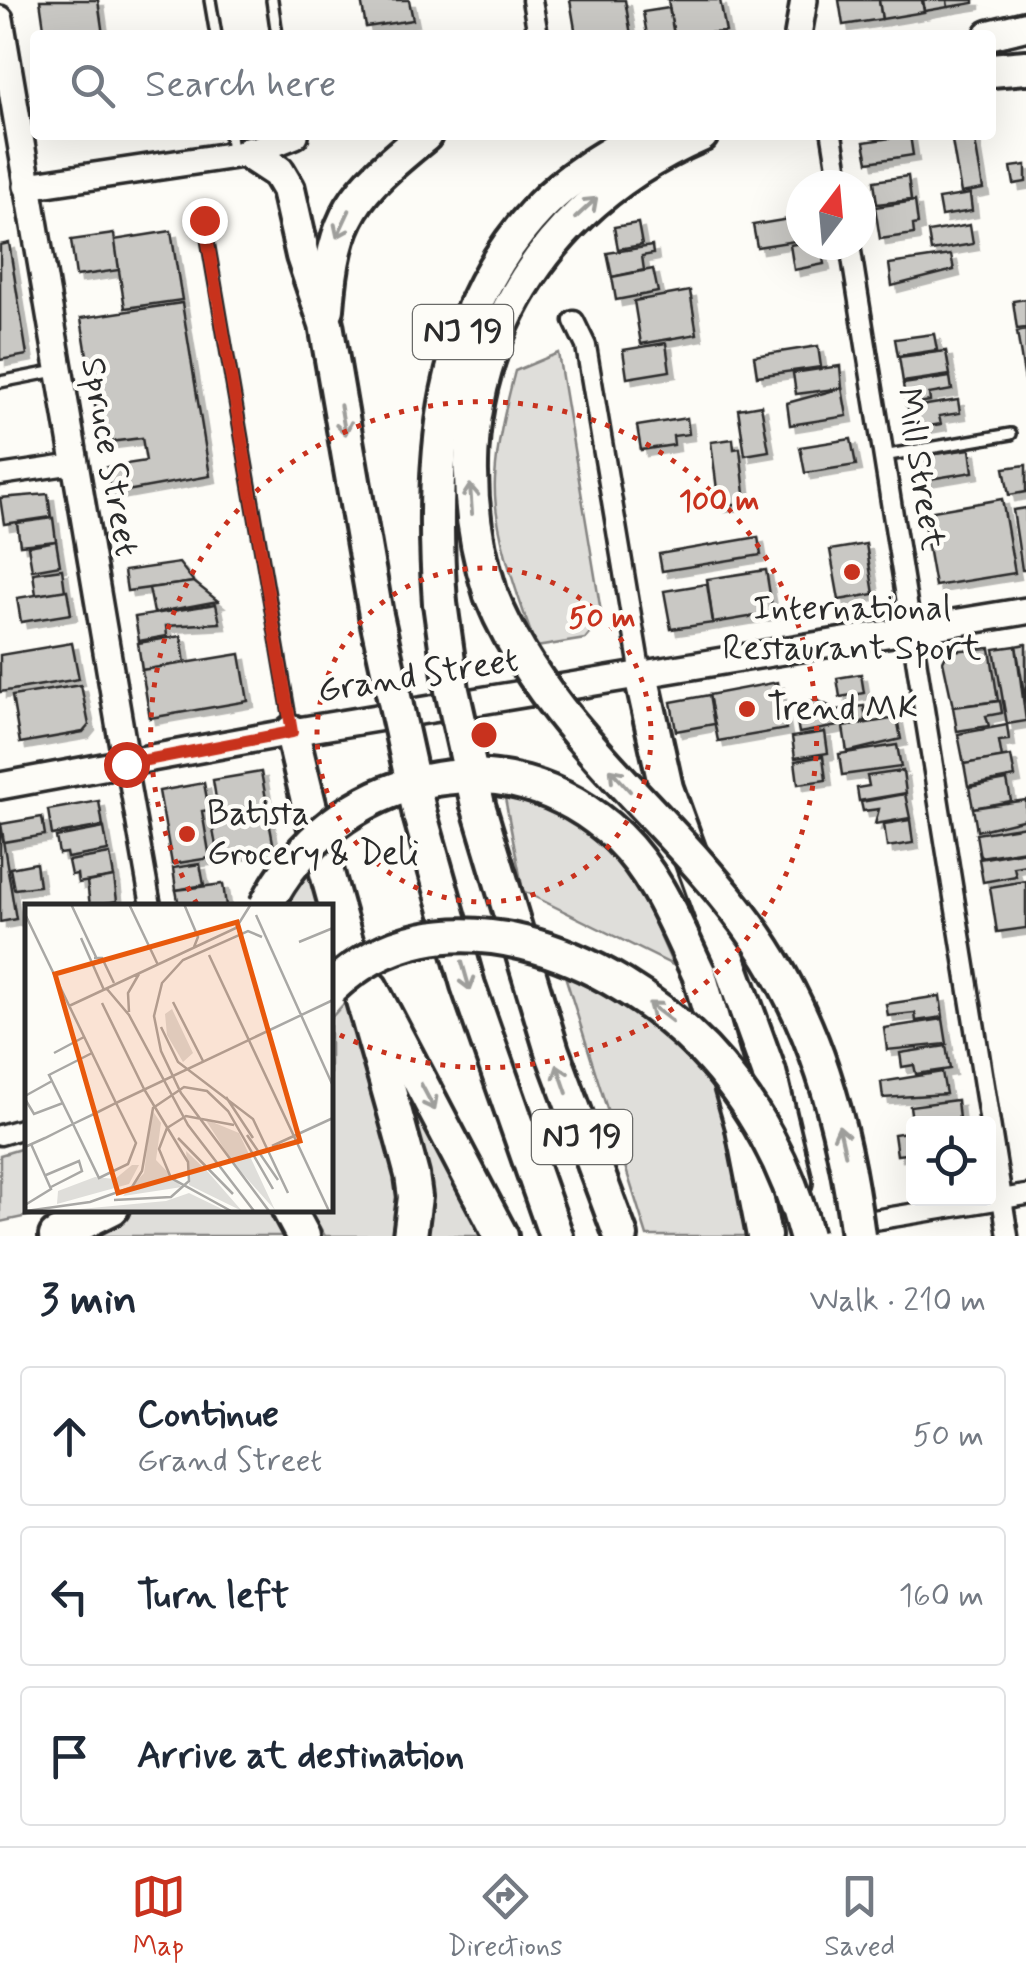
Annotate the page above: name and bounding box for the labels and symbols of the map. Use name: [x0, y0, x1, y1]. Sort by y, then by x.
north arrow: [786, 170, 876, 260]
one-way arrow: [573, 196, 598, 219]
route end: [182, 198, 228, 244]
one-way arrow: [332, 208, 351, 238]
road number: NJ 19: [413, 305, 513, 359]
street label: Spruce Street: [69, 354, 149, 560]
street label: Mill Street: [884, 385, 956, 554]
one-way arrow: [334, 403, 353, 436]
text: 100 m: [679, 482, 759, 521]
one-way arrow: [462, 484, 481, 516]
marker: International Restaurant Sport: [841, 561, 863, 583]
place label: International Restaurant Sport: [723, 586, 982, 672]
text: 50 m: [568, 599, 636, 638]
street label: Grand Street: [314, 637, 522, 715]
place label: Trend MK: [767, 686, 918, 732]
marker: Trend MK: [736, 698, 758, 720]
centre of rings: [466, 717, 502, 753]
route start: [104, 742, 150, 788]
one-way arrow: [609, 768, 632, 793]
place label: Batista Grocery & Deli: [207, 791, 419, 877]
marker: Batista Grocery & Deli: [176, 823, 198, 845]
inset map: [25, 904, 332, 1211]
one-way arrow: [458, 960, 476, 991]
one-way arrow: [647, 1002, 674, 1023]
one-way arrow: [552, 1065, 570, 1096]
one-way arrow: [419, 1081, 438, 1111]
road number: NJ 19: [532, 1110, 632, 1164]
one-way arrow: [832, 1125, 850, 1157]

